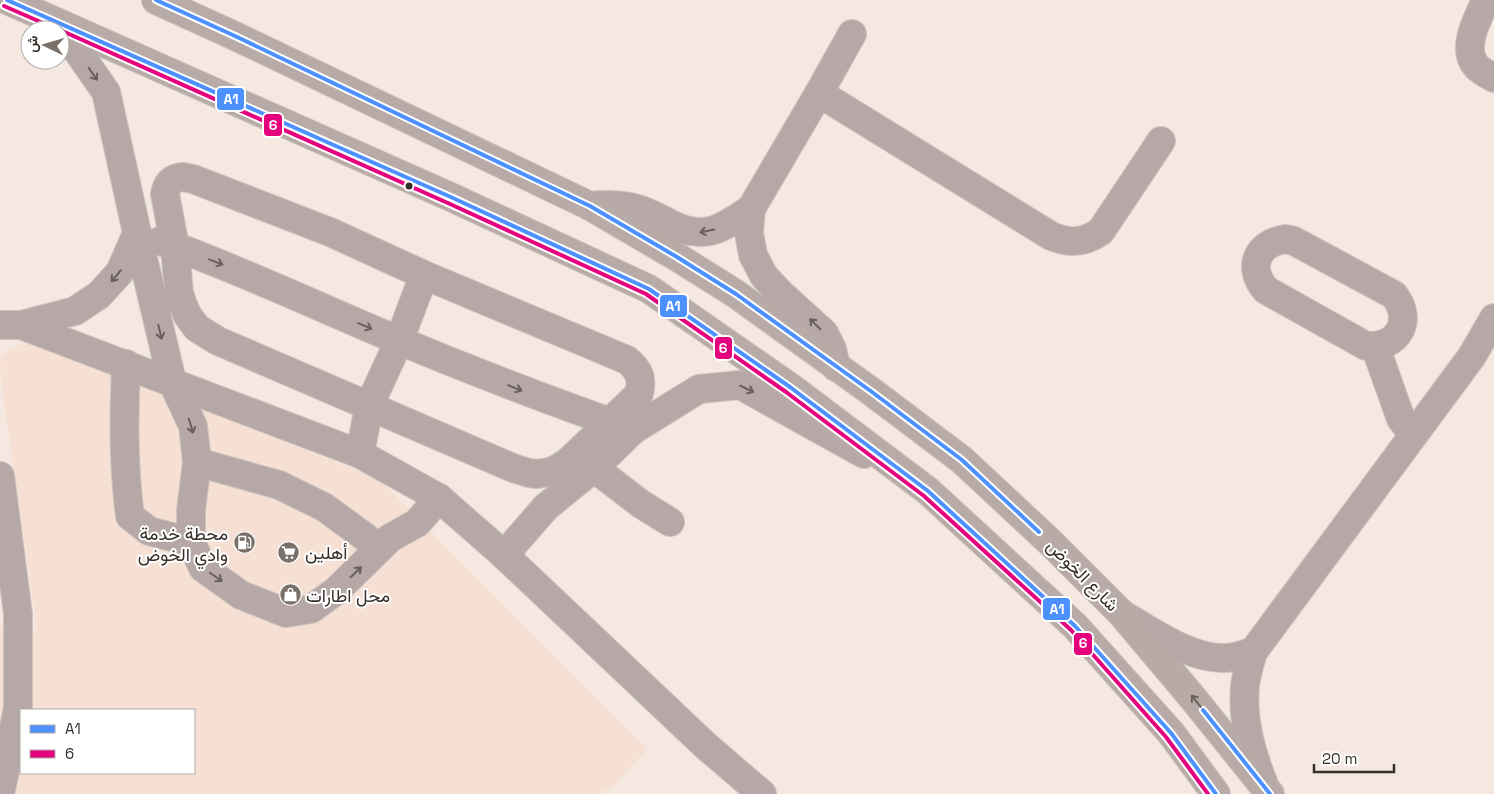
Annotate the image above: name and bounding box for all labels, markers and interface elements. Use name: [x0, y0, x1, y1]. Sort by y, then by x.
north arrow: [20, 20, 70, 70]
text: ش: [22, 35, 42, 53]
one-way arrow: [88, 66, 98, 80]
line badge: A1: [216, 87, 245, 111]
text: A1: [223, 90, 239, 108]
line badge: 6: [263, 113, 283, 137]
text: 6: [269, 116, 278, 134]
unlabelled marker: [404, 181, 414, 191]
one-way arrow: [700, 227, 716, 236]
one-way arrow: [207, 258, 223, 267]
one-way arrow: [110, 269, 121, 282]
line badge: A1: [659, 294, 688, 318]
text: A1: [665, 297, 681, 315]
one-way arrow: [809, 318, 821, 330]
one-way arrow: [357, 322, 372, 331]
one-way arrow: [156, 323, 165, 339]
line badge: 6: [714, 336, 733, 360]
text: 6: [719, 339, 728, 357]
one-way arrow: [507, 383, 522, 393]
one-way arrow: [739, 384, 754, 394]
one-way arrow: [187, 417, 196, 433]
place label: محطة خدمة وادي الخوض: [138, 522, 228, 570]
fuel station icon: محطة خدمة وادي الخوض: [232, 531, 256, 555]
street label: شارع الخوض: [1041, 534, 1124, 617]
supermarket icon: أهلين: [277, 540, 301, 564]
place label: أهلين: [305, 541, 348, 564]
one-way arrow: [350, 566, 362, 578]
one-way arrow: [209, 572, 223, 582]
shop icon: محل اطارات: [278, 583, 302, 607]
place label: محل اطارات: [306, 584, 390, 607]
line badge: A1: [1042, 597, 1071, 621]
text: A1: [1049, 600, 1065, 618]
line badge: 6: [1073, 632, 1093, 656]
text: 6: [1079, 634, 1088, 652]
one-way arrow: [1190, 695, 1201, 708]
legend: [20, 709, 195, 774]
text: A1: [65, 719, 81, 738]
scale bar: [1314, 742, 1394, 774]
text: 6: [65, 744, 74, 763]
text: 20 m: [1322, 749, 1357, 768]

